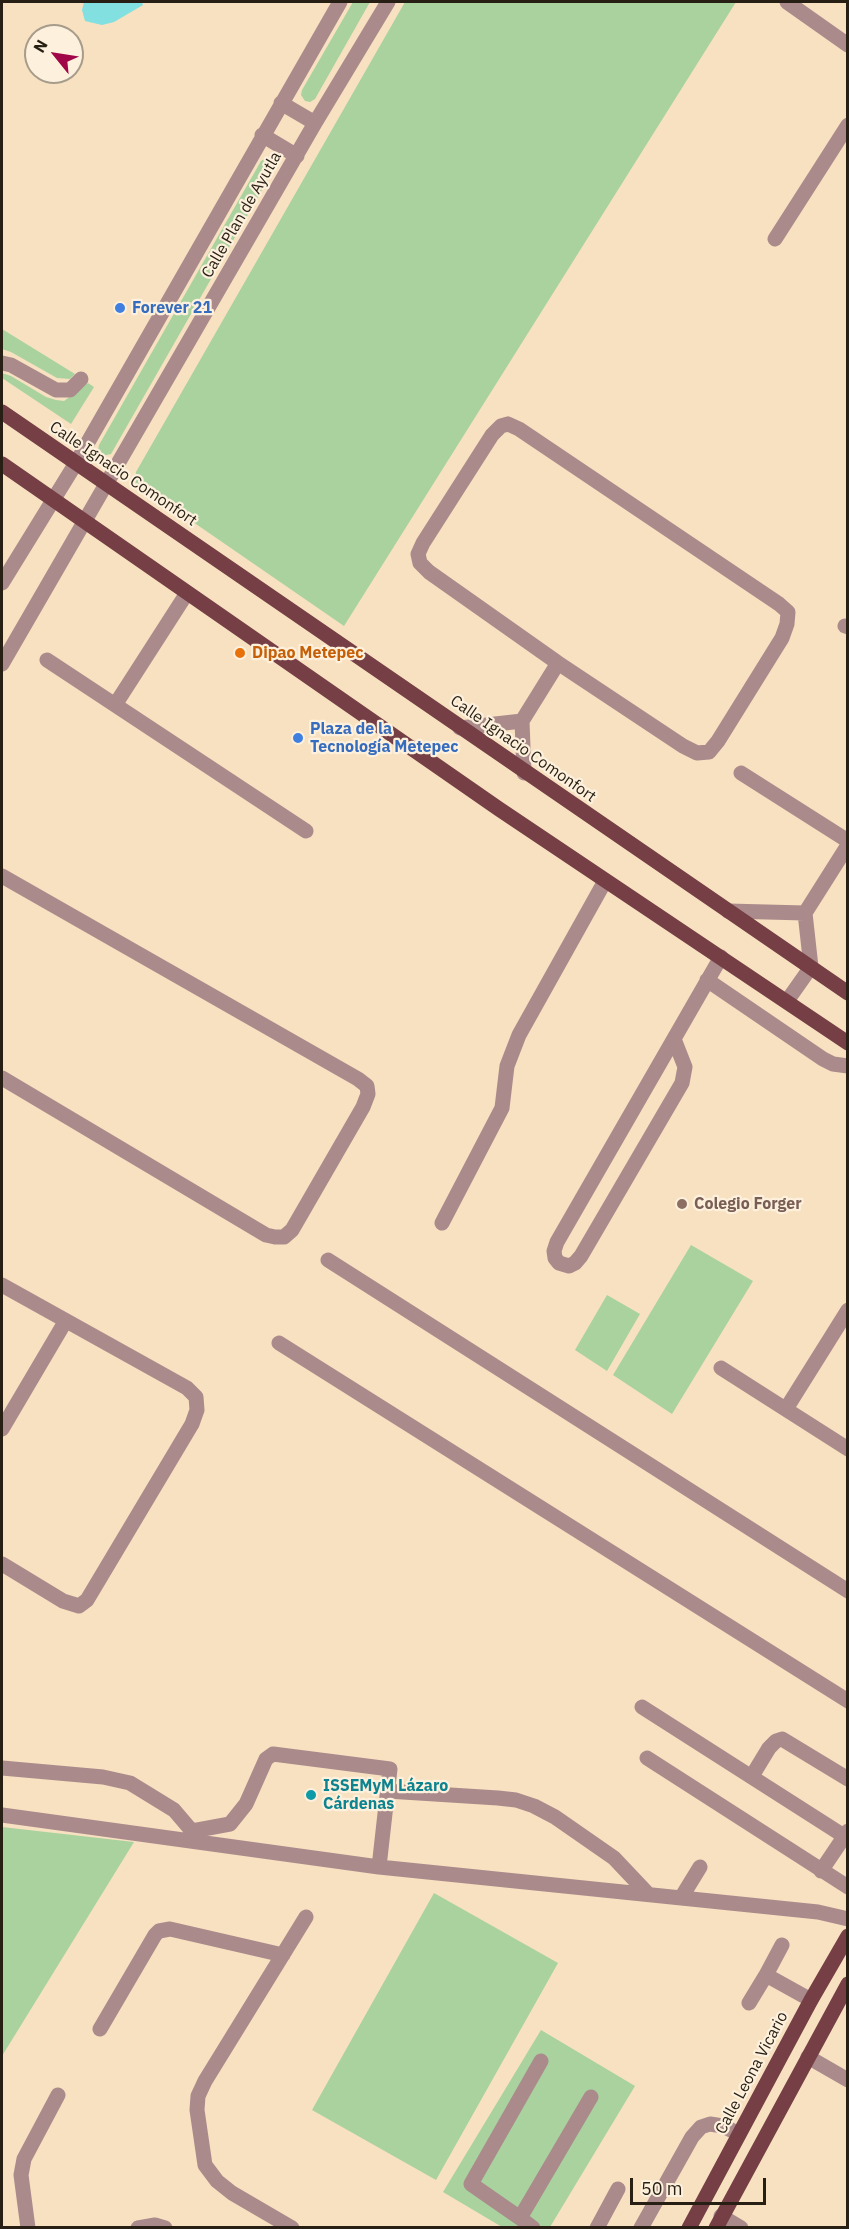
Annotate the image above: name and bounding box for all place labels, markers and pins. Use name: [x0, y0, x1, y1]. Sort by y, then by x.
place label: Forever 21: [132, 298, 212, 318]
marker: Forever 21: [113, 301, 127, 315]
place label: Dipao Metepec: [252, 643, 364, 663]
marker: Dipao Metepec: [233, 646, 247, 660]
place label: Plaza de la Tecnología Metepec: [310, 719, 458, 757]
marker: Plaza de la Tecnología Metepec: [291, 731, 305, 745]
place label: Colegio Forger: [694, 1194, 802, 1214]
marker: Colegio Forger: [675, 1197, 689, 1211]
place label: ISSEMyM Lázaro Cárdenas: [323, 1776, 448, 1814]
marker: ISSEMyM Lázaro Cárdenas: [304, 1788, 318, 1802]

